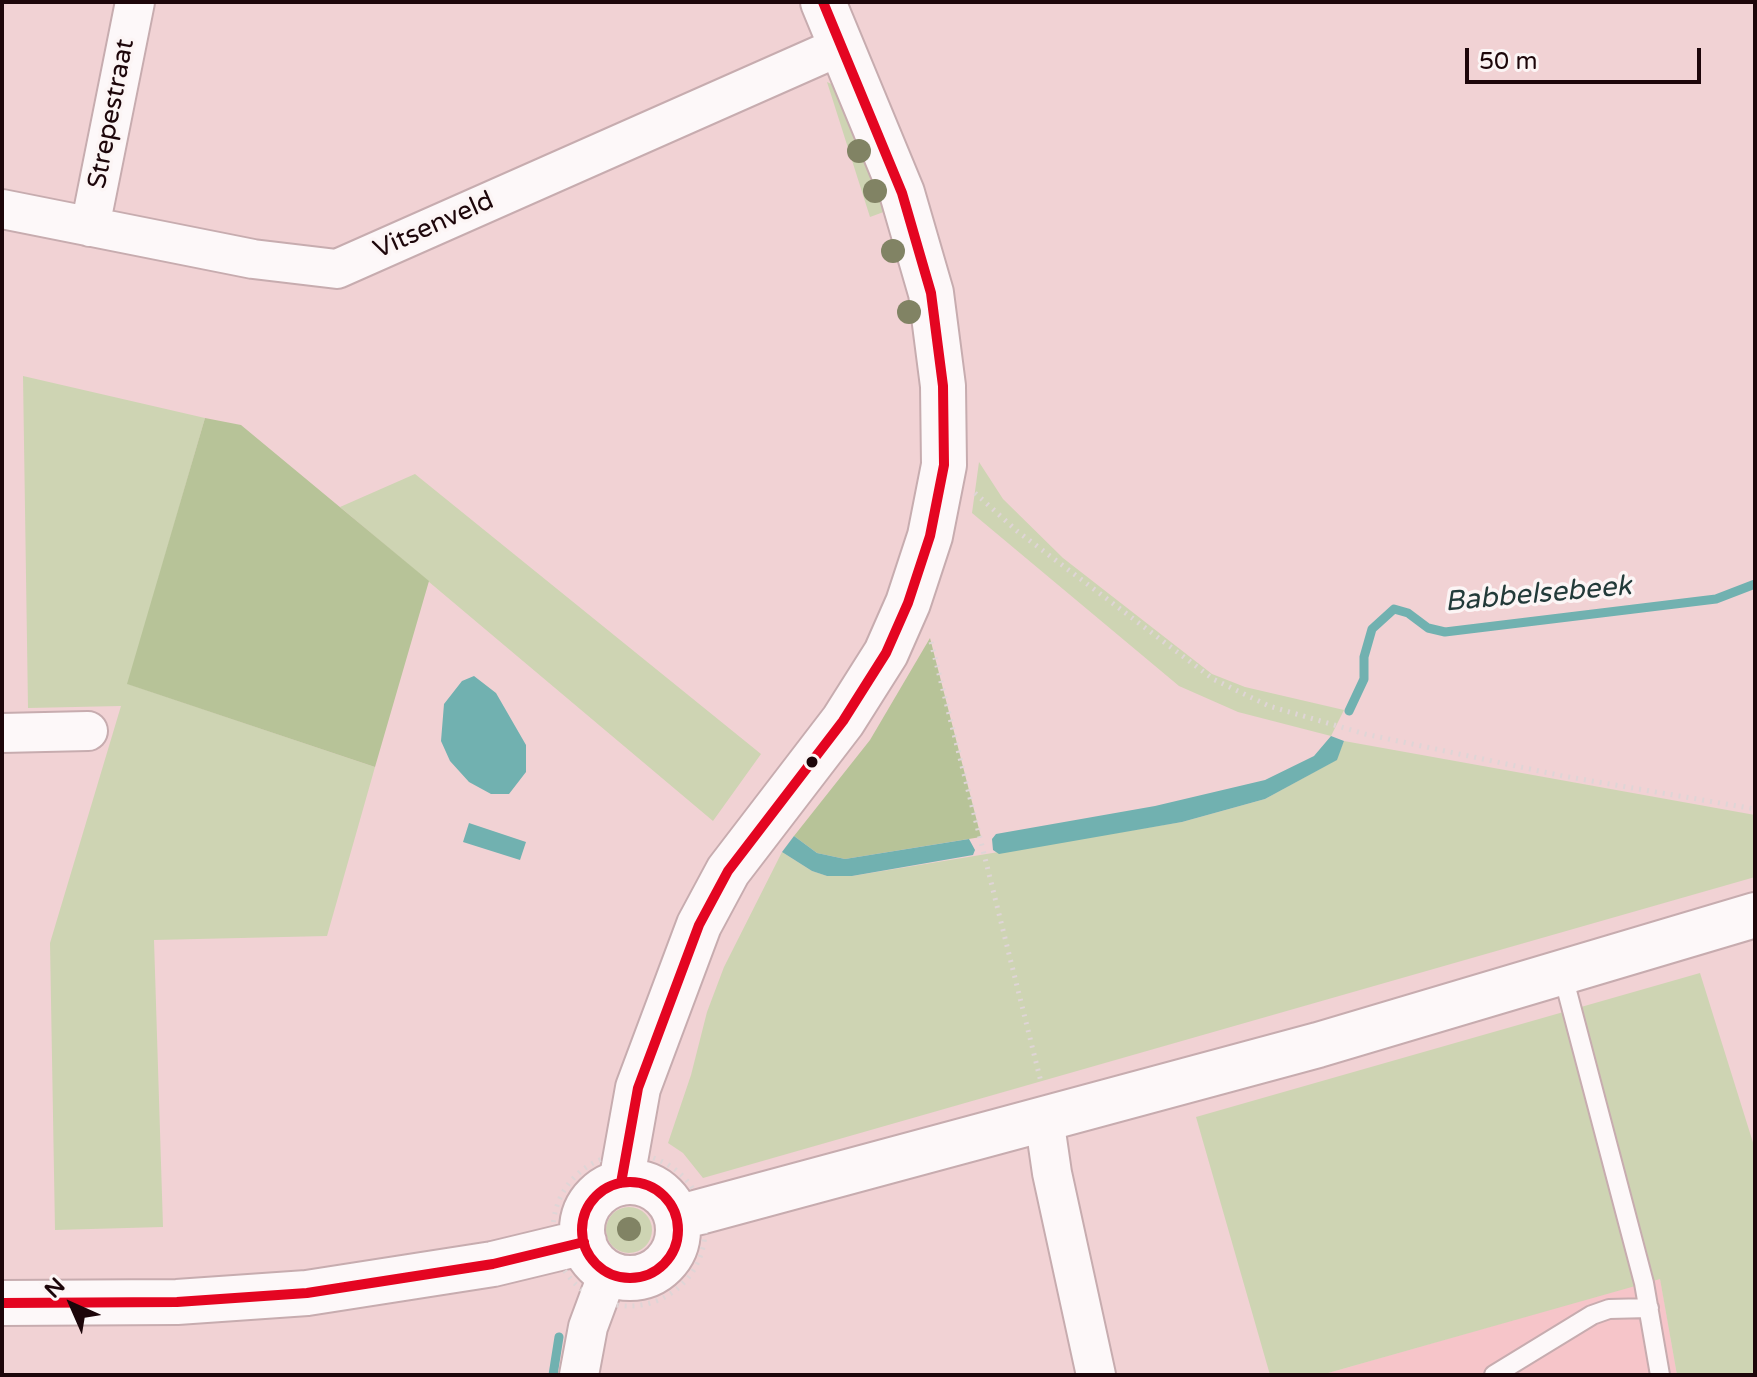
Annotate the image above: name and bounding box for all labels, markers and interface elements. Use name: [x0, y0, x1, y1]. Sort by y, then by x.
scale bar: [1469, 32, 1705, 82]
street label: Strepestraat: [82, 36, 142, 192]
text: 50 m: [1479, 47, 1537, 76]
street label: Vitsenveld: [369, 186, 499, 266]
water label: Babbelsebeek: [1443, 570, 1633, 620]
unlabelled marker: [804, 754, 820, 770]
north arrow: [32, 1265, 112, 1345]
text: N: [40, 1273, 70, 1303]

